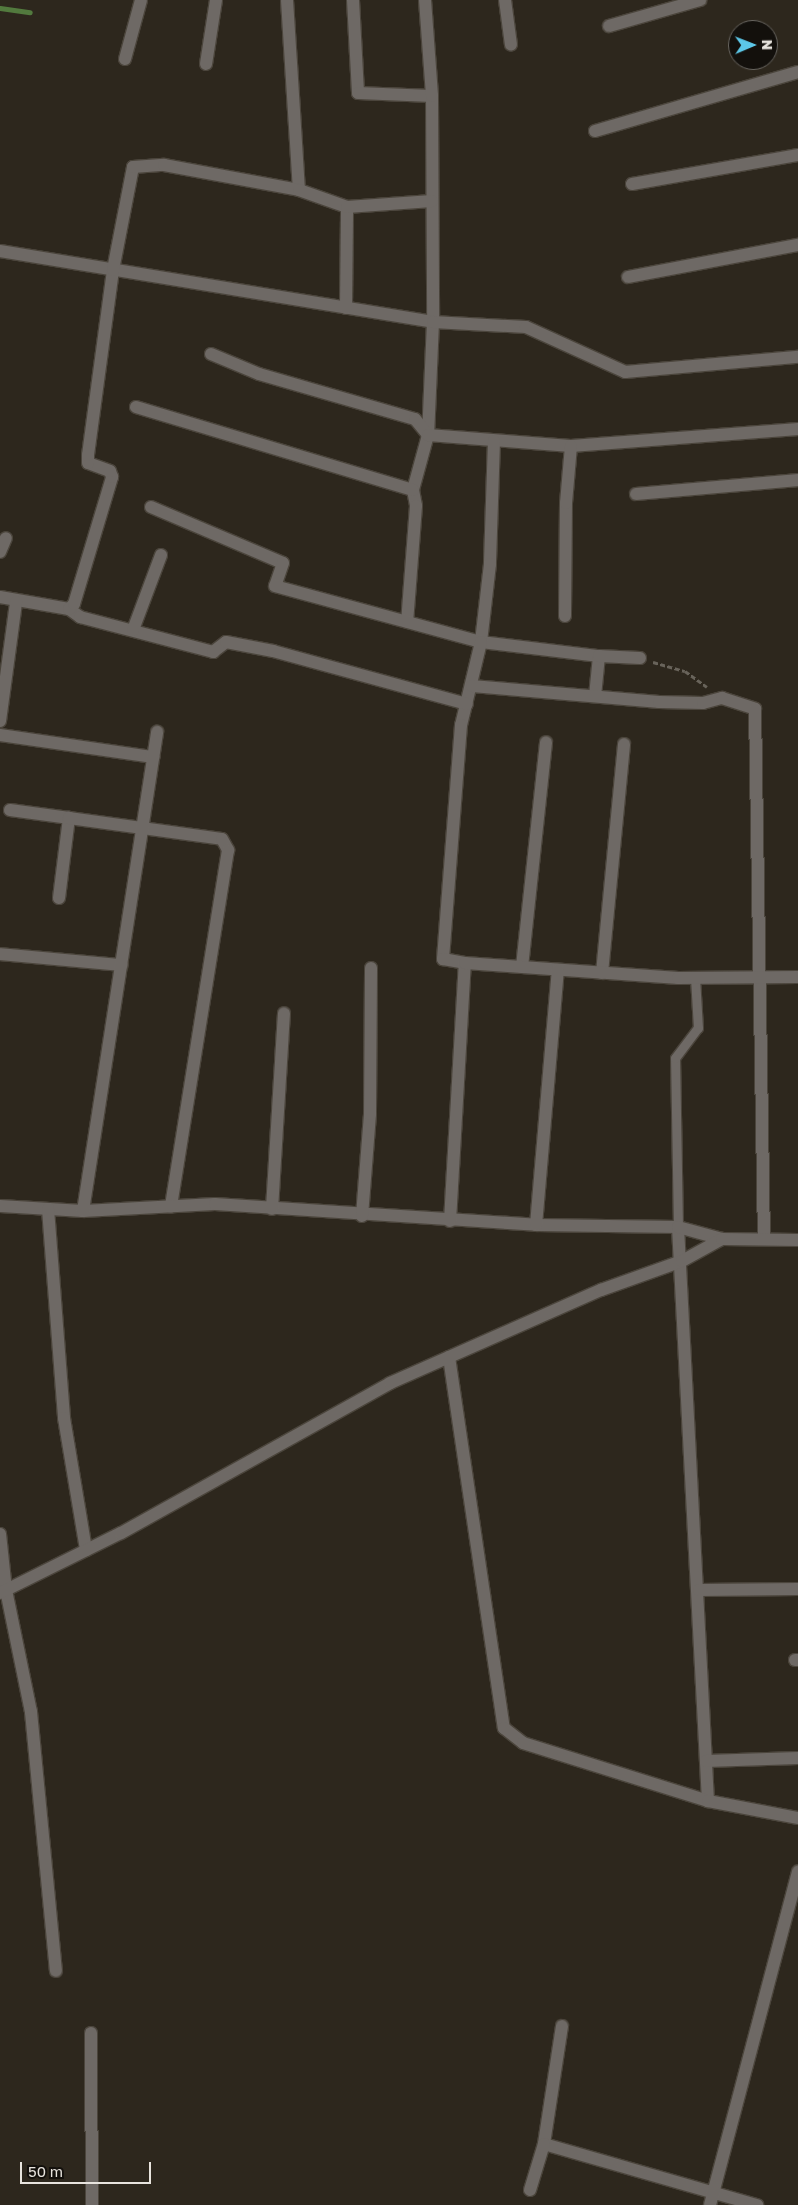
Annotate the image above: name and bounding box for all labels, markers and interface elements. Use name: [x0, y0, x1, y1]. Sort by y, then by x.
north arrow: [728, 20, 778, 70]
text: N: [759, 39, 776, 50]
scale bar: [22, 2152, 154, 2184]
text: 50 m: [28, 2162, 63, 2180]

